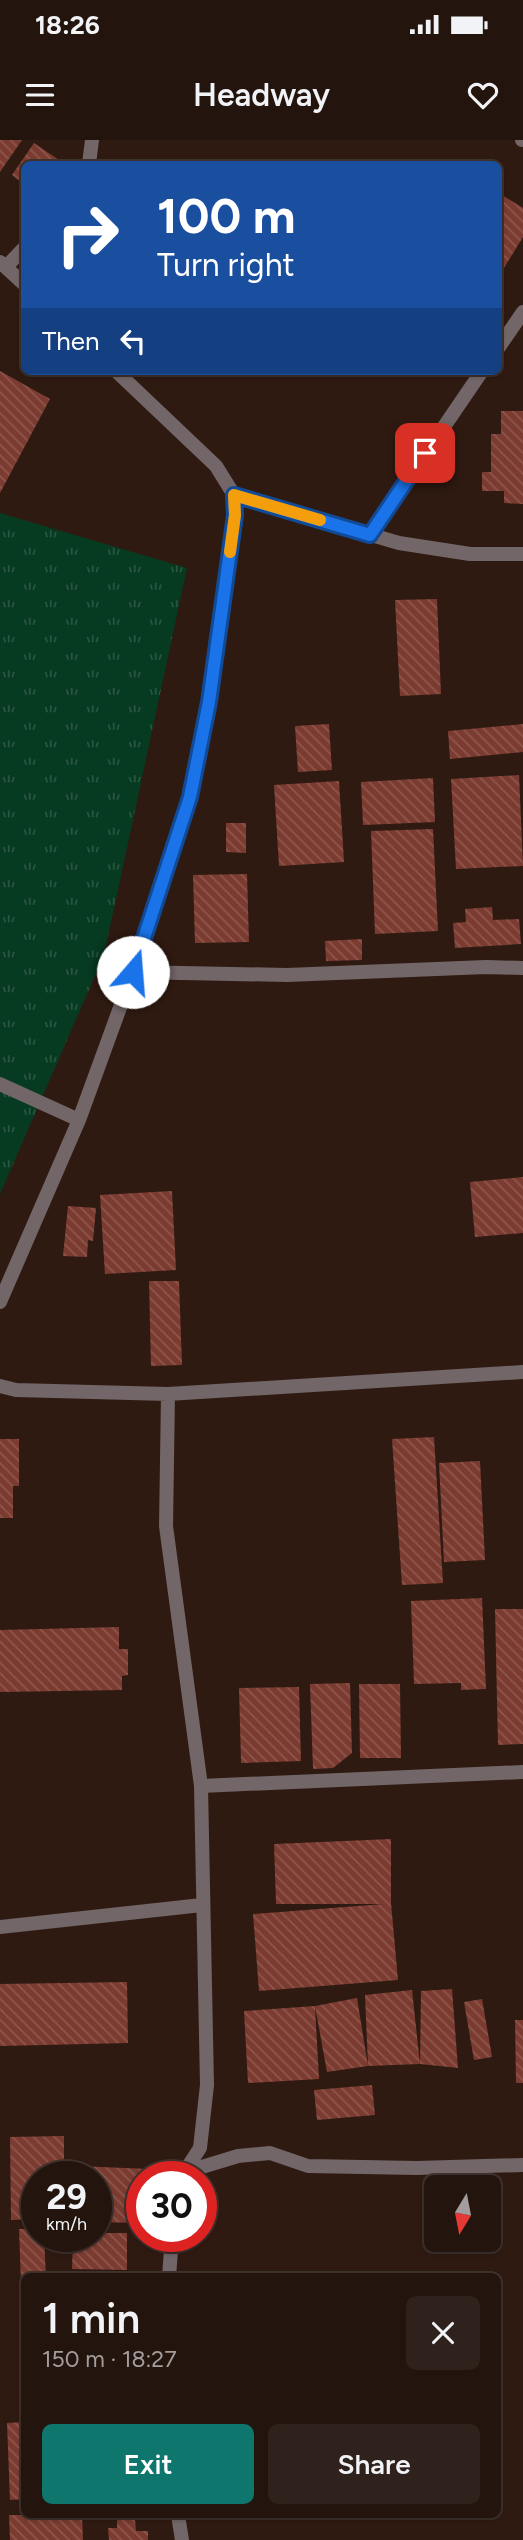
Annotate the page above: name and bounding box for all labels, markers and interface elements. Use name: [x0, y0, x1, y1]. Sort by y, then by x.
text: 18:26: [35, 9, 100, 41]
icon: menu: [21, 76, 59, 114]
text: Headway: [193, 76, 330, 114]
icon: heart: [464, 76, 502, 114]
text: 100 m: [157, 186, 296, 245]
icon: right: [42, 189, 133, 280]
text: Turn right: [157, 246, 295, 284]
icon: left: [114, 322, 152, 360]
text: Then: [42, 325, 100, 357]
pin: [395, 423, 455, 483]
icon: arrive: [406, 434, 444, 472]
position arrow: [96, 935, 170, 1009]
speed limit sign: 30: [126, 2161, 217, 2252]
north arrow: [424, 2175, 500, 2252]
map controls: [424, 2175, 501, 2252]
text: 29: [46, 2176, 87, 2218]
text: km/h: [46, 2213, 87, 2235]
text: 1 min: [42, 2293, 140, 2344]
button: close: [406, 2296, 480, 2370]
text: 150 m · 18:27: [42, 2345, 177, 2373]
button: Exit: [42, 2424, 254, 2504]
button: Share: [268, 2424, 480, 2504]

